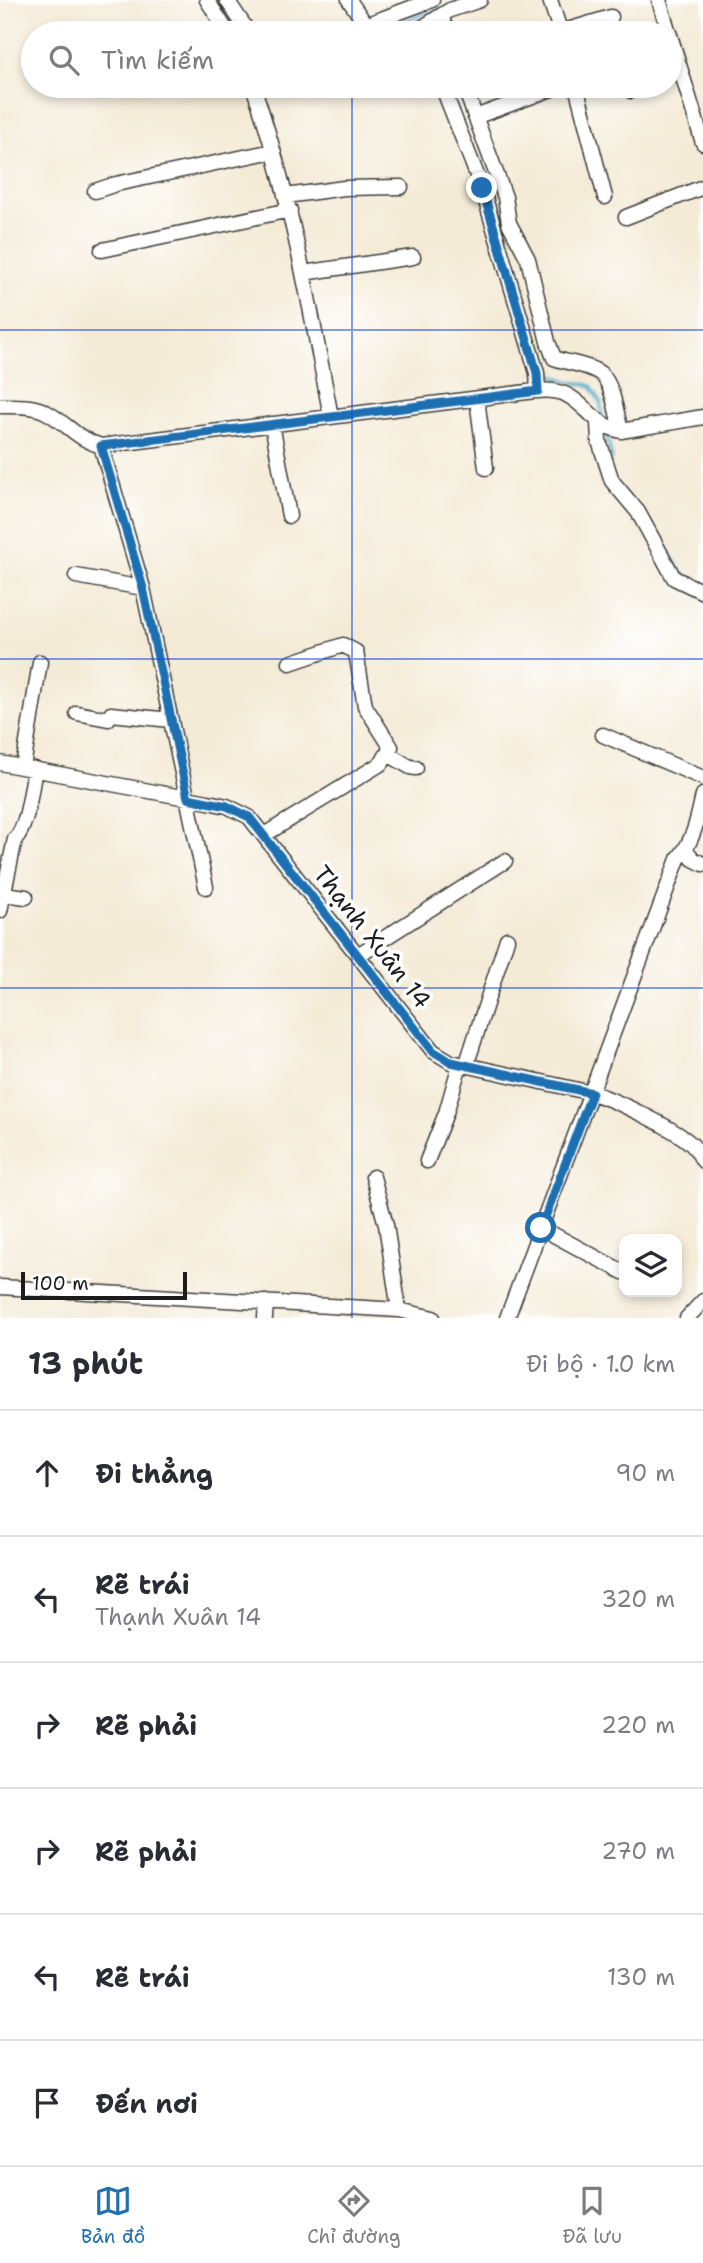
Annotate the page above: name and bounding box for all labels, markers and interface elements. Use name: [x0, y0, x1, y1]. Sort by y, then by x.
search box: [21, 21, 682, 98]
icon: search: [45, 41, 83, 79]
text: Tìm kiếm: [101, 42, 214, 77]
route end: [466, 172, 497, 203]
street label: Thạnh Xuân 14: [306, 859, 438, 1015]
route start: [525, 1212, 556, 1243]
map controls: [619, 1234, 682, 1297]
button: layers: [619, 1234, 682, 1297]
scale bar: [21, 1269, 187, 1301]
text: 100 m: [32, 1271, 89, 1296]
text: 13 phút: [28, 1343, 143, 1384]
text: Đi bộ · 1.0 km: [526, 1349, 675, 1379]
icon: ahead: [28, 1454, 66, 1492]
text: Đi thẳng: [95, 1456, 213, 1491]
text: 90 m: [615, 1458, 675, 1488]
text: Rẽ trái: [95, 1567, 190, 1602]
icon: left: [28, 1580, 66, 1618]
text: 320 m: [601, 1584, 675, 1614]
text: Thạnh Xuân 14: [95, 1602, 261, 1632]
icon: right: [28, 1706, 66, 1744]
text: Rẽ phải: [95, 1708, 197, 1743]
text: 220 m: [601, 1710, 675, 1740]
icon: right: [28, 1832, 66, 1870]
text: Rẽ phải: [95, 1834, 197, 1869]
text: 270 m: [601, 1836, 675, 1866]
icon: left: [28, 1958, 66, 1996]
text: Rẽ trái: [95, 1960, 190, 1995]
text: 130 m: [607, 1962, 675, 1992]
icon: arrive: [28, 2084, 66, 2122]
text: Đến nơi: [95, 2086, 198, 2121]
tab: Bản đồ: [81, 2182, 145, 2249]
tab: Chỉ đường: [307, 2182, 401, 2249]
tab: Đã lưu: [563, 2182, 622, 2249]

